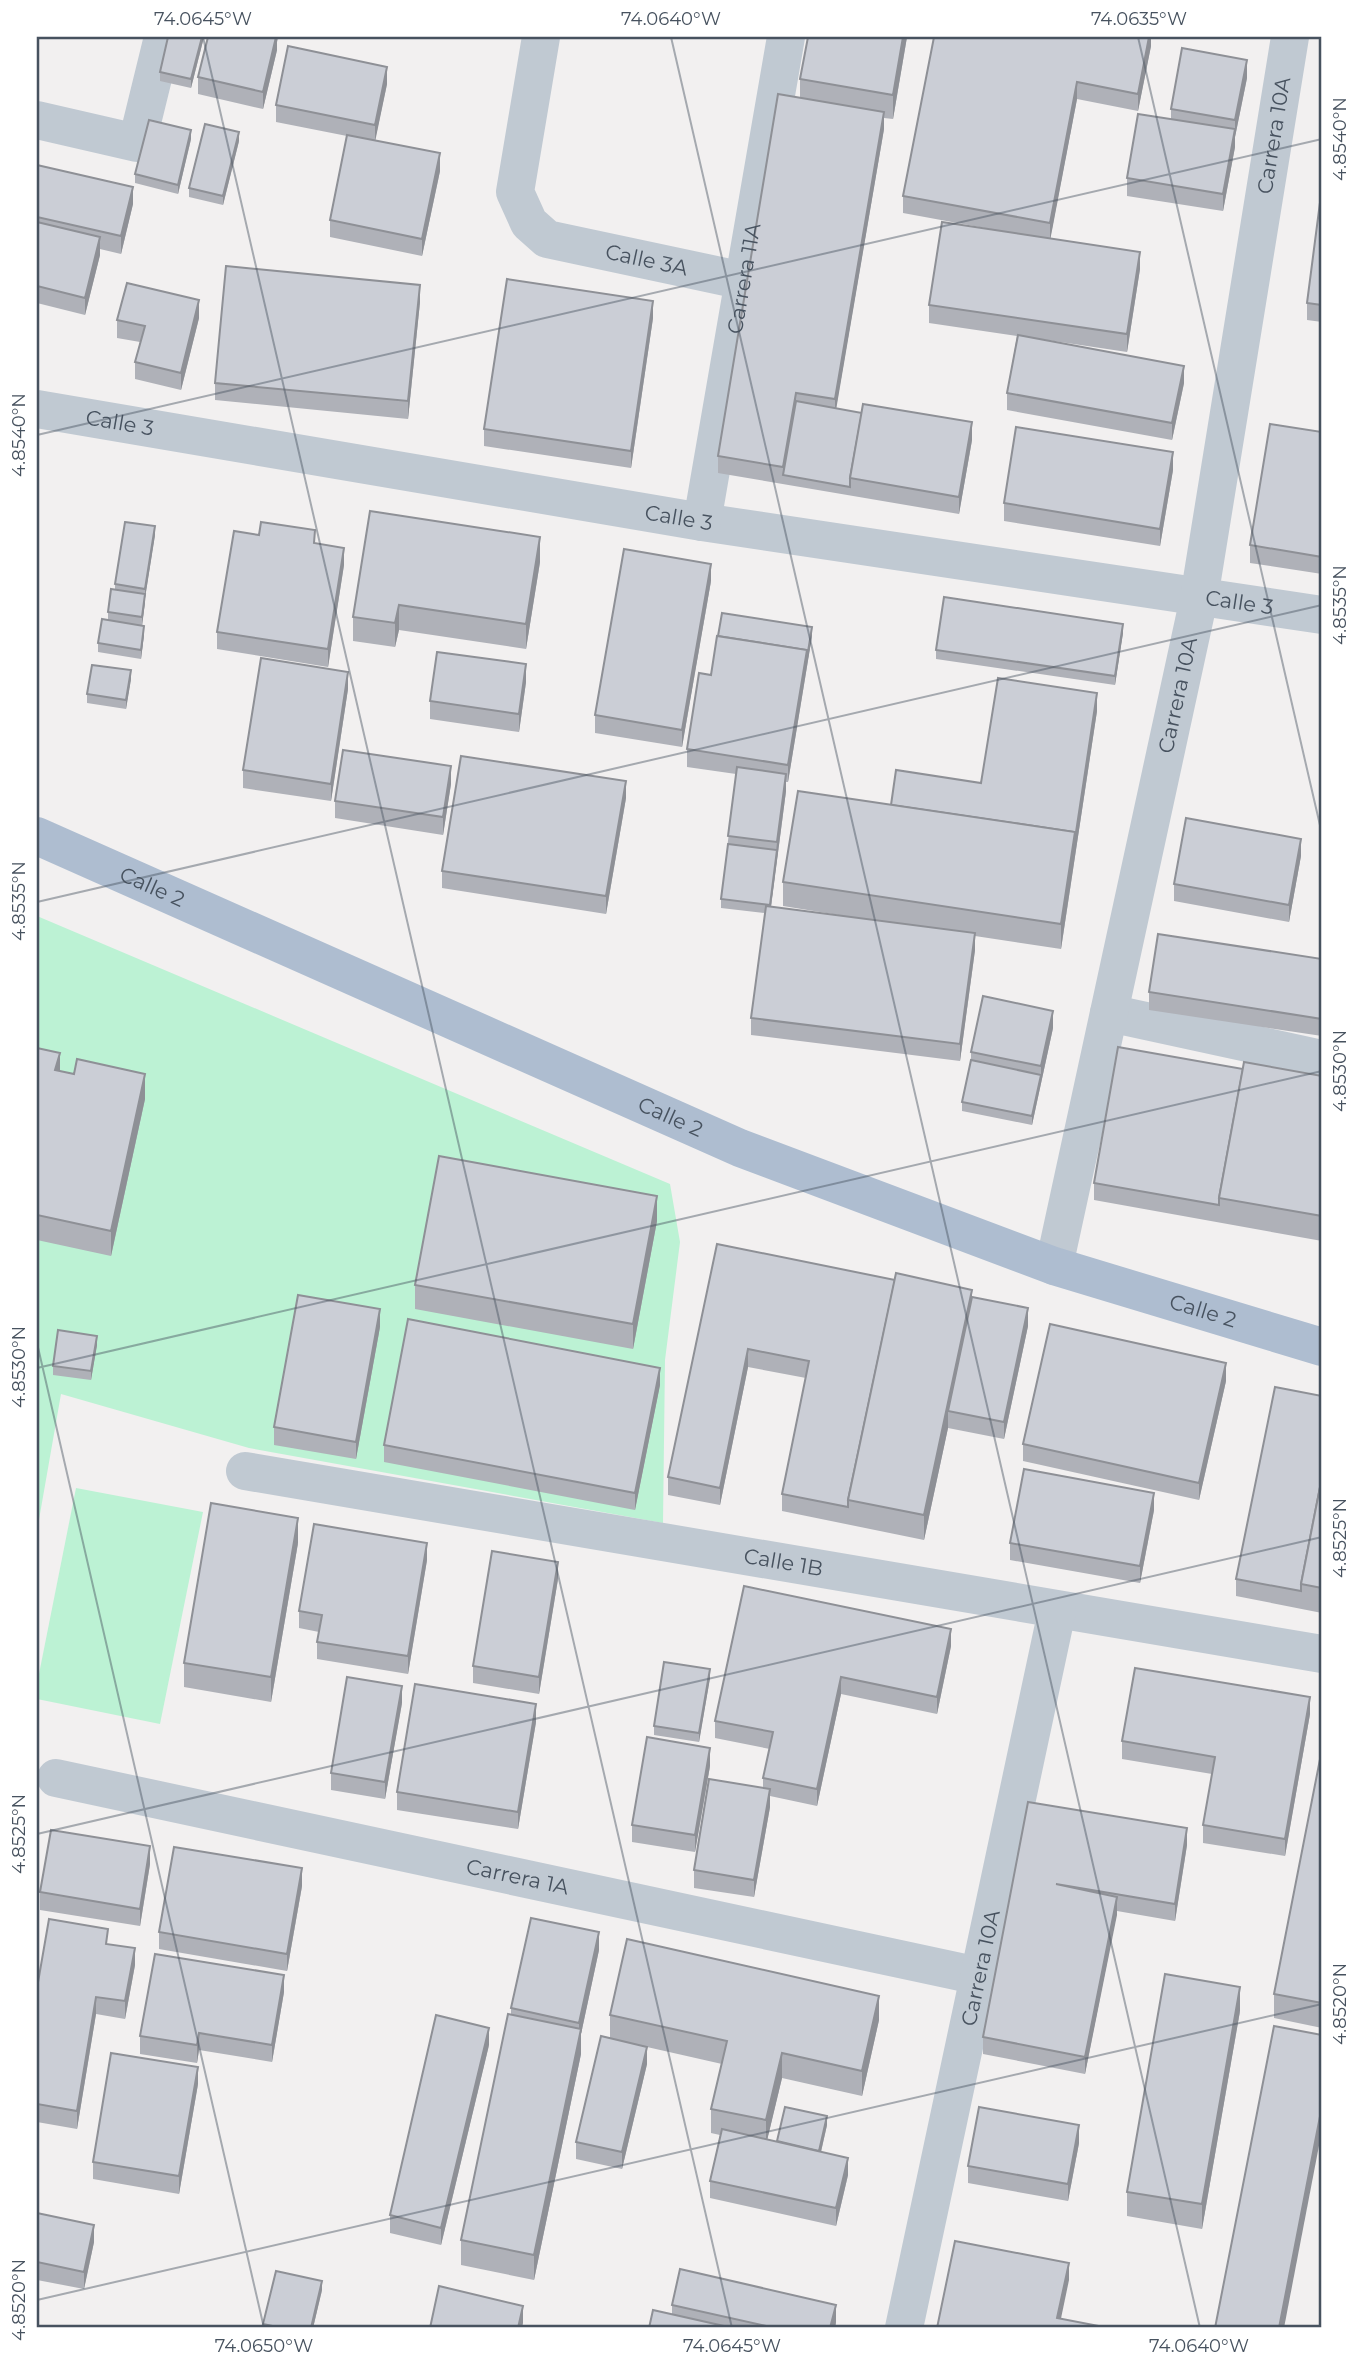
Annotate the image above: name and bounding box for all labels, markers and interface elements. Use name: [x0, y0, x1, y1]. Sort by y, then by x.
text: 74.0645°W: [154, 8, 252, 30]
text: 74.0640°W: [621, 8, 721, 30]
text: 74.0635°W: [1091, 8, 1187, 30]
street label: Carrera 10A: [1252, 74, 1295, 196]
text: 4.8540°N: [1329, 97, 1351, 181]
street label: Carrera 11A: [722, 220, 766, 336]
street label: Calle 3A: [603, 239, 691, 281]
text: 4.8540°N: [8, 393, 30, 477]
street label: Calle 3: [84, 405, 156, 441]
street label: Calle 3: [643, 500, 715, 535]
text: 4.8535°N: [1329, 565, 1351, 645]
street label: Calle 3: [1204, 585, 1275, 620]
street label: Carrera 10A: [1153, 634, 1202, 756]
text: 4.8535°N: [8, 861, 30, 941]
street label: Calle 2: [116, 861, 189, 912]
text: 4.8530°N: [1329, 1030, 1351, 1112]
street label: Calle 2: [634, 1091, 707, 1142]
street label: Calle 2: [1166, 1289, 1239, 1332]
text: 4.8530°N: [8, 1326, 30, 1408]
text: 4.8525°N: [1329, 1498, 1351, 1578]
street label: Calle 1B: [742, 1543, 825, 1581]
text: 4.8525°N: [8, 1794, 30, 1874]
street label: Carrera 1A: [464, 1853, 572, 1900]
street label: Carrera 10A: [956, 1907, 1005, 2028]
text: 4.8520°N: [1329, 1963, 1351, 2045]
text: 4.8520°N: [8, 2259, 30, 2341]
text: 74.0650°W: [215, 2335, 313, 2357]
text: 74.0645°W: [683, 2335, 781, 2357]
text: 74.0640°W: [1149, 2335, 1249, 2357]

